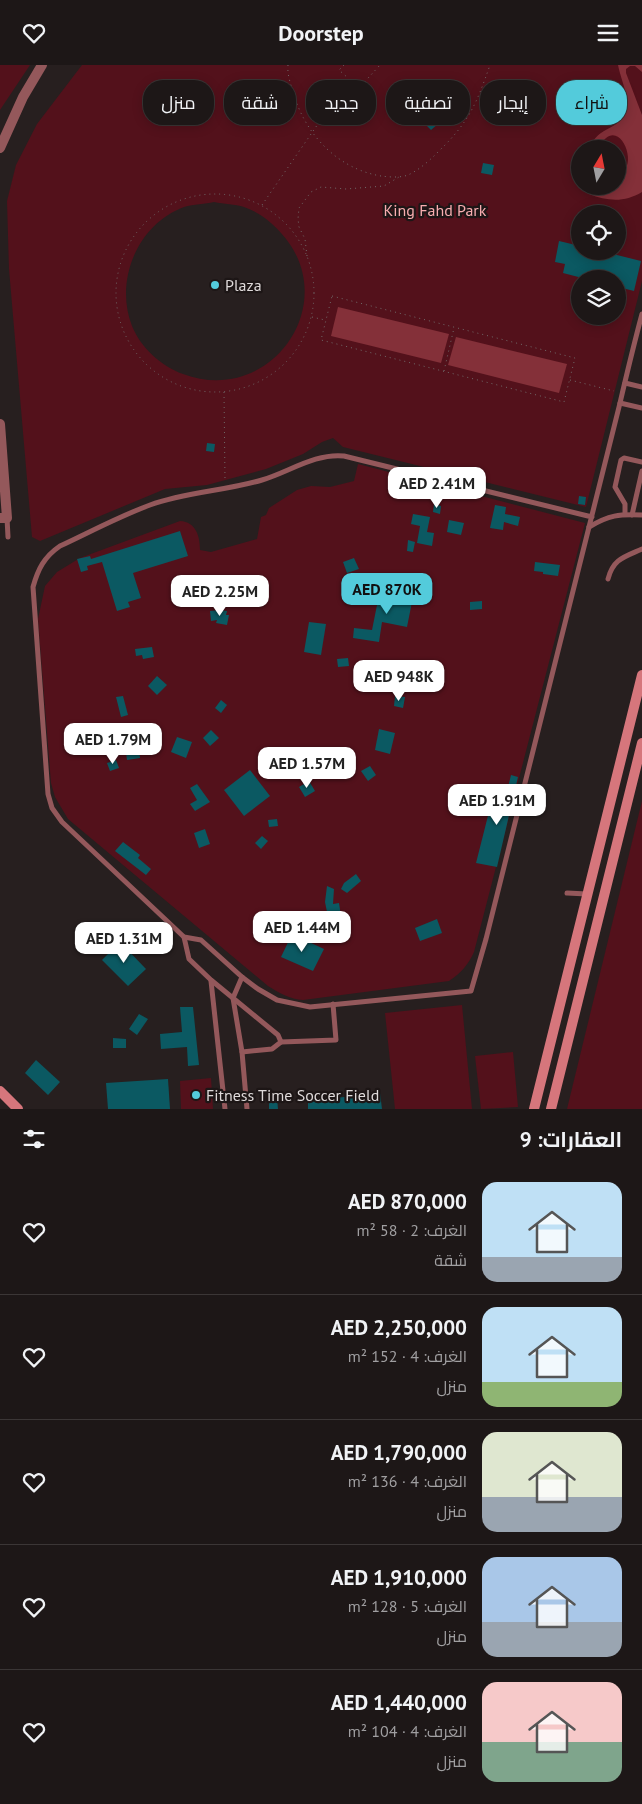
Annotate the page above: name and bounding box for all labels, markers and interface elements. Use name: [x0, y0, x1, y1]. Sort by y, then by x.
icon: heart: [20, 19, 48, 47]
text: Doorstep: [278, 19, 364, 47]
icon: menu: [594, 19, 622, 47]
chip: منزل: [143, 80, 214, 125]
chip: شقة: [224, 80, 296, 125]
chip: جديد: [306, 80, 376, 125]
chip: تصفية: [386, 80, 470, 125]
chip: إيجار: [480, 80, 546, 125]
chip: شراء: [556, 80, 627, 125]
north arrow: [571, 140, 626, 195]
map controls: [571, 140, 626, 325]
park label: King Fahd Park: [384, 200, 487, 220]
button: locate: [571, 205, 626, 260]
button: layers: [571, 270, 626, 325]
place label: Plaza: [225, 275, 262, 295]
marker: Plaza: [209, 279, 221, 291]
pin: AED 2.41M: [380, 467, 494, 509]
text: AED 2.41M: [399, 473, 475, 493]
pin: AED 870K: [335, 573, 439, 615]
pin: AED 2.25M: [163, 575, 277, 617]
text: AED 870K: [352, 579, 422, 599]
text: AED 2.25M: [182, 581, 258, 601]
pin: AED 948K: [347, 659, 451, 702]
text: AED 948K: [364, 666, 434, 686]
pin: AED 1.79M: [56, 723, 170, 765]
text: AED 1.79M: [75, 729, 151, 749]
pin: AED 1.57M: [250, 747, 364, 789]
text: AED 1.57M: [269, 753, 345, 773]
pin: AED 1.91M: [440, 783, 554, 826]
text: AED 1.91M: [459, 790, 535, 810]
pin: AED 1.44M: [245, 911, 359, 953]
text: AED 1.44M: [264, 917, 340, 937]
pin: AED 1.31M: [67, 921, 181, 964]
text: AED 1.31M: [86, 928, 162, 948]
place label: Fitness Time Soccer Field: [206, 1085, 379, 1105]
marker: Fitness Time Soccer Field: [190, 1089, 202, 1101]
icon: filters: [20, 1125, 48, 1153]
text: العقارات: 9: [520, 1126, 622, 1153]
text: AED 870,000: [348, 1188, 467, 1215]
icon: home: [522, 1202, 582, 1262]
icon: heart: [20, 1218, 48, 1246]
text: الغرف: 2 · 58 m²: [356, 1220, 467, 1240]
text: شقة: [434, 1250, 467, 1270]
text: AED 2,250,000: [331, 1314, 467, 1341]
icon: home: [522, 1327, 582, 1387]
icon: heart: [20, 1343, 48, 1371]
text: الغرف: 4 · 152 m²: [348, 1346, 467, 1366]
text: منزل: [437, 1376, 467, 1396]
text: AED 1,790,000: [331, 1439, 467, 1466]
icon: home: [522, 1452, 582, 1512]
icon: heart: [20, 1468, 48, 1496]
text: الغرف: 4 · 136 m²: [348, 1471, 467, 1491]
text: منزل: [437, 1501, 467, 1521]
text: AED 1,910,000: [331, 1564, 467, 1591]
icon: home: [522, 1577, 582, 1637]
icon: heart: [20, 1593, 48, 1621]
text: الغرف: 5 · 128 m²: [348, 1596, 467, 1616]
text: منزل: [437, 1626, 467, 1646]
text: AED 1,440,000: [331, 1689, 467, 1716]
icon: home: [522, 1702, 582, 1762]
icon: heart: [20, 1718, 48, 1746]
text: الغرف: 4 · 104 m²: [348, 1721, 467, 1741]
text: منزل: [437, 1751, 467, 1771]

